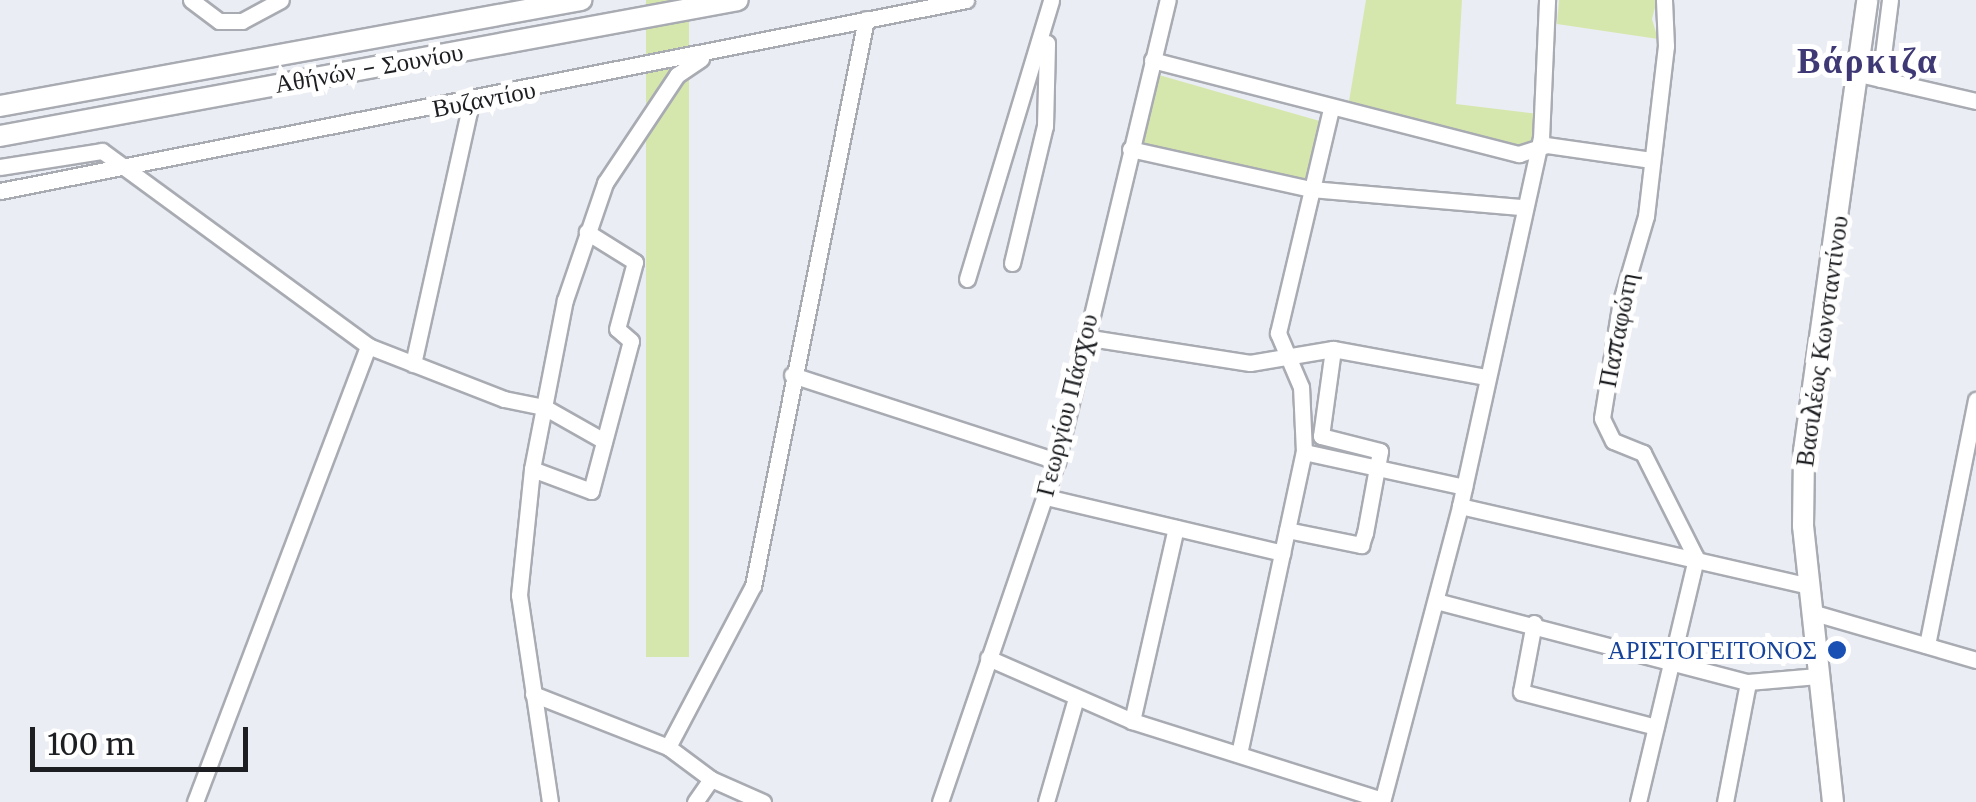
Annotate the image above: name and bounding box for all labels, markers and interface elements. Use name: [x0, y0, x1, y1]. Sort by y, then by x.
street label: Αθήνών - Σουνίου: [272, 37, 466, 99]
district label: Βάρκιζα: [1797, 40, 1939, 82]
street label: Βυζαντίου: [430, 74, 538, 124]
street label: Βασιλέως Κωνσταντίνου: [1790, 214, 1854, 468]
street label: Παπαφώτη: [1592, 270, 1644, 390]
street label: Γεωργίου Πάσχου: [1030, 311, 1104, 499]
place label: ΑΡΙΣΤΟΓΕΙΤΟΝΟΣ: [1608, 635, 1817, 665]
marker: ΑΡΙΣΤΟΓΕΙΤΟΝΟΣ: [1826, 639, 1848, 661]
scale bar: [35, 707, 252, 769]
text: 100 m: [47, 725, 135, 763]

